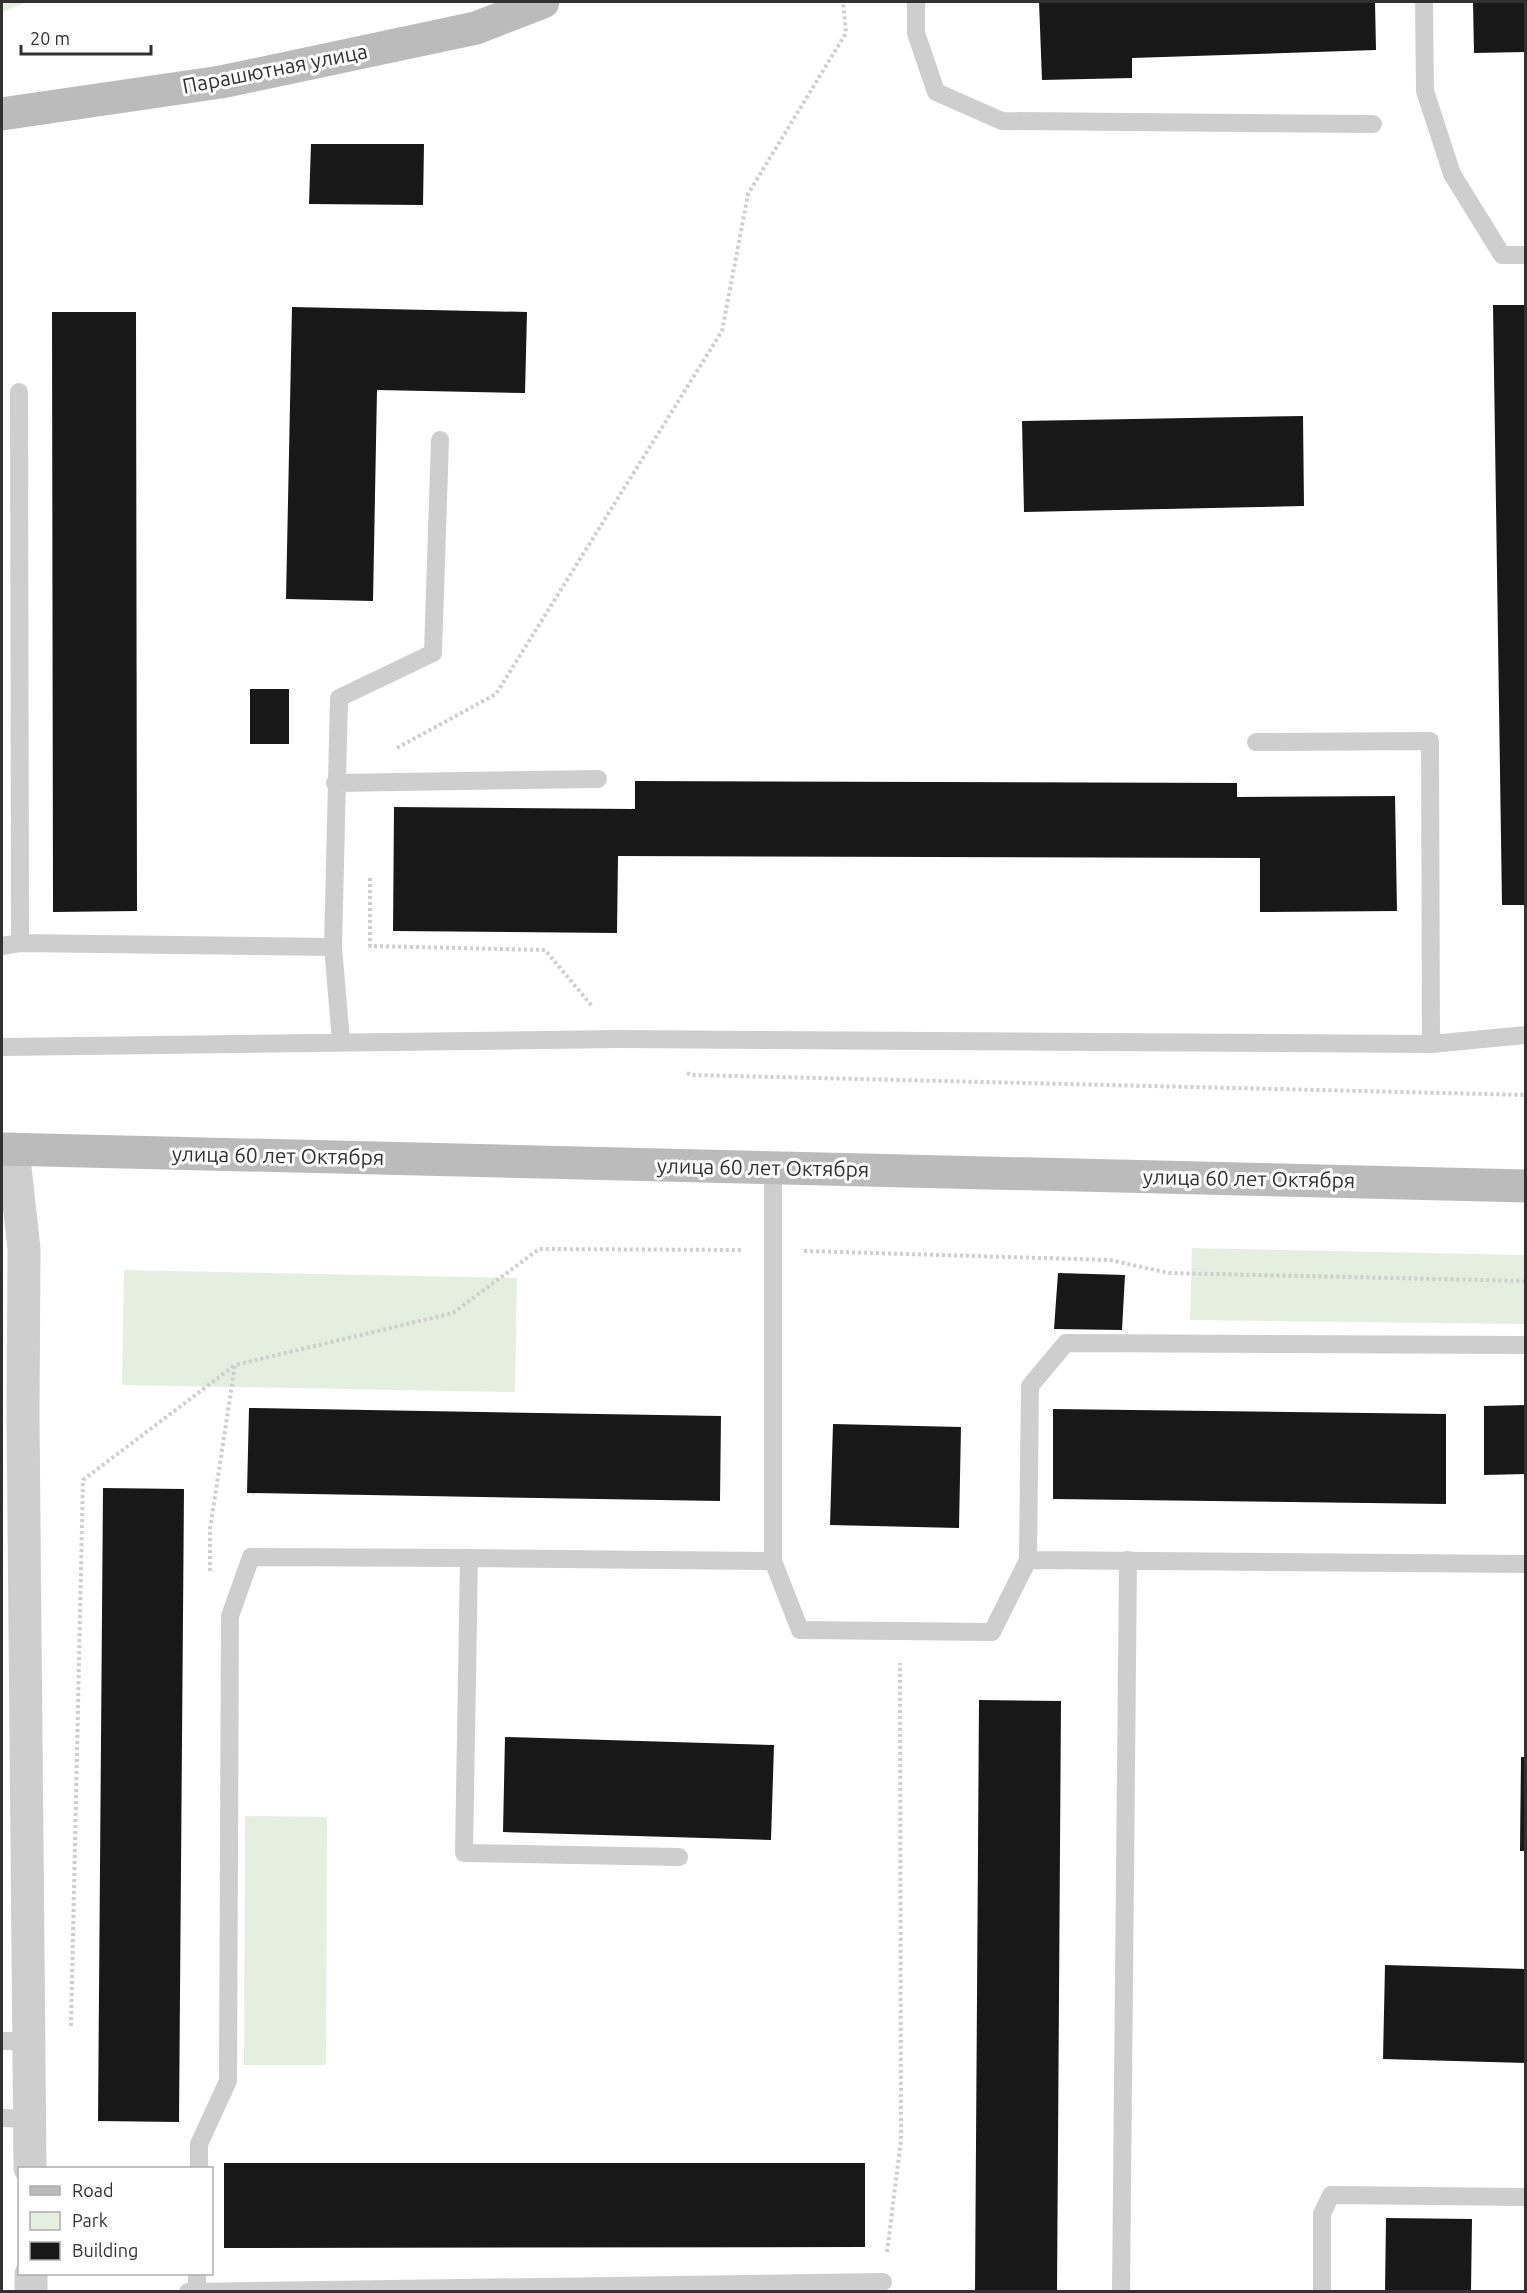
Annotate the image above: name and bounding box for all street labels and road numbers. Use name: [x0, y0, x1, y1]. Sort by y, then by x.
street label: Парашютная улица: [180, 38, 369, 98]
street label: улица 60 лет Октября: [172, 1141, 384, 1169]
street label: улица 60 лет Октября: [657, 1153, 869, 1181]
street label: улица 60 лет Октября: [1143, 1164, 1355, 1192]

